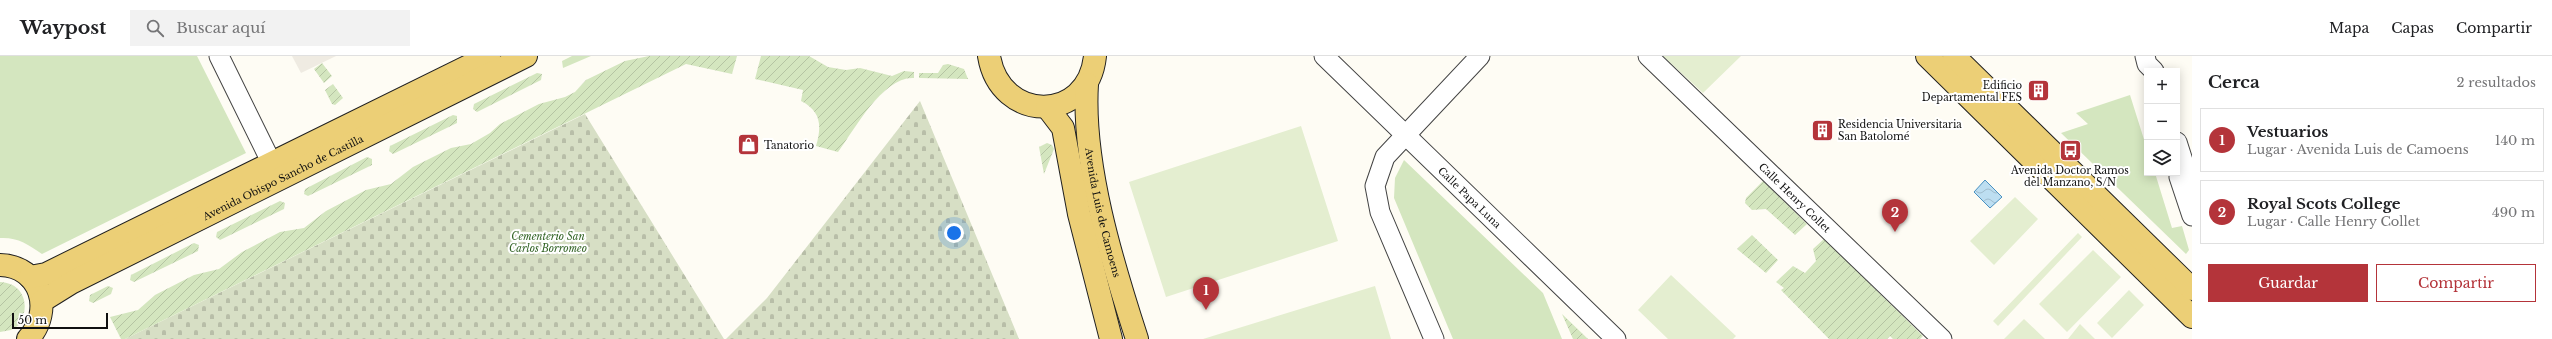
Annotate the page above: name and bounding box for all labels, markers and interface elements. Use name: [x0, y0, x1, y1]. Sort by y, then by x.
search box: [130, 10, 410, 46]
text: Waypost: [20, 16, 106, 39]
icon: search: [144, 17, 166, 39]
text: Buscar aquí: [176, 18, 265, 37]
text: Mapa: [2329, 19, 2369, 37]
text: Capas: [2391, 19, 2434, 37]
text: Compartir: [2456, 19, 2532, 37]
map controls: [2144, 68, 2180, 176]
button: +: [2144, 68, 2180, 104]
text: Cerca: [2208, 72, 2260, 93]
text: 2 resultados: [2457, 74, 2536, 91]
building icon: Edificio Departamental FES: [2025, 78, 2051, 104]
place label: Edificio Departamental FES: [1922, 79, 2022, 104]
button: −: [2144, 104, 2180, 140]
building icon: Residencia Universitaria San Batolomé: [1809, 117, 1835, 143]
place label: Residencia Universitaria San Batolomé: [1838, 118, 1962, 143]
text: Vestuarios: [2247, 122, 2328, 141]
street label: Avenida Obispo Sancho de Castilla: [200, 132, 366, 223]
shop icon: Tanatorio: [736, 132, 762, 158]
text: 1: [2219, 132, 2225, 149]
text: 140 m: [2495, 132, 2535, 149]
bus stop icon: Avenida Doctor Ramos del Manzano, S/N: [2057, 137, 2083, 163]
place label: Tanatorio: [764, 139, 814, 152]
button: layers: [2144, 140, 2180, 176]
text: Lugar · Avenida Luis de Camoens: [2247, 141, 2469, 158]
street label: Avenida Luis de Camoens: [1083, 146, 1124, 279]
street label: Calle Henry Collet: [1756, 160, 1834, 235]
street label: Calle Papa Luna: [1436, 164, 1504, 231]
place label: Avenida Doctor Ramos del Manzano, S/N: [2010, 164, 2129, 189]
text: Royal Scots College: [2247, 194, 2401, 213]
pin: 2: [1882, 199, 1908, 232]
text: 2: [2218, 204, 2226, 221]
text: 490 m: [2492, 204, 2535, 221]
text: Lugar · Calle Henry Collet: [2247, 213, 2420, 230]
your location: [944, 223, 964, 243]
park label: Cementerio San Carlos Borromeo: [509, 230, 587, 255]
button: Guardar: [2208, 264, 2368, 302]
button: Compartir: [2376, 264, 2536, 302]
pin: 1: [1193, 277, 1219, 310]
scale bar: [12, 311, 108, 330]
text: 50 m: [18, 313, 47, 327]

